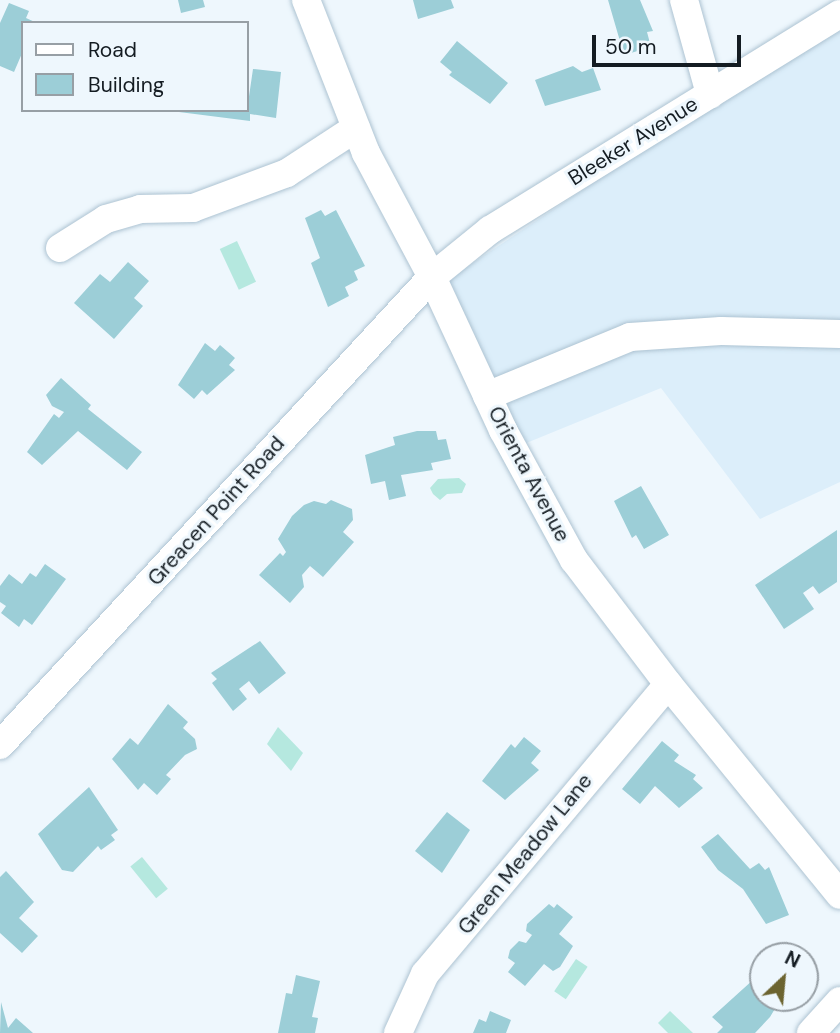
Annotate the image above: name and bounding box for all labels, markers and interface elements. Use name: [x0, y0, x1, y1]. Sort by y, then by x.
legend: [21, 21, 248, 112]
scale bar: [595, 21, 744, 65]
text: 50 m: [605, 33, 656, 61]
text: Road: [88, 36, 137, 64]
text: Building: [88, 71, 164, 99]
street label: Bleeker Avenue: [564, 91, 702, 191]
street label: Orienta Avenue: [483, 402, 575, 546]
street label: Greacen Point Road: [142, 431, 290, 591]
street label: Green Meadow Lane: [453, 769, 597, 939]
north arrow: [749, 942, 819, 1012]
text: N: [781, 945, 804, 974]

